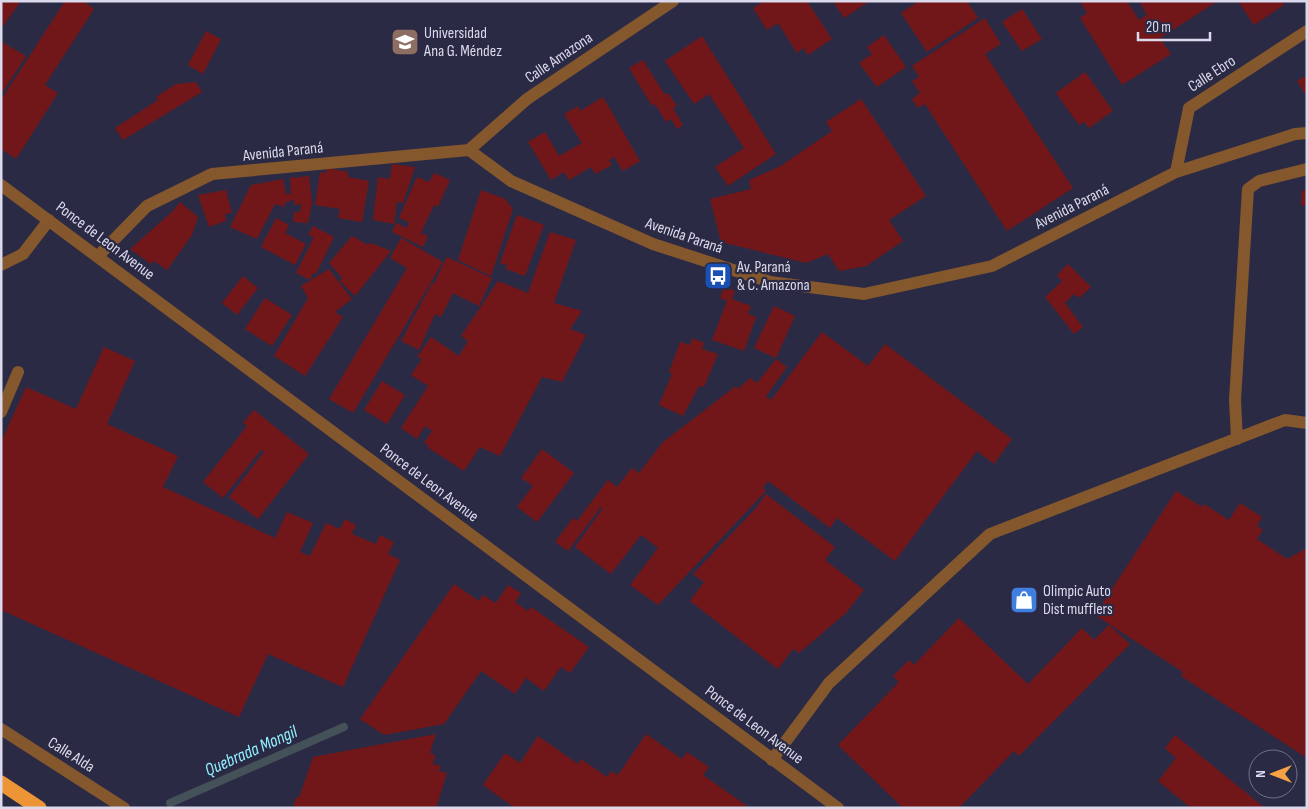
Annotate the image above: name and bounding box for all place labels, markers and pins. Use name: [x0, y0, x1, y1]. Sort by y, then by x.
place label: Universidad Ana G. Méndez: [423, 24, 502, 61]
school or university icon: Universidad Ana G. Méndez: [390, 27, 420, 57]
place label: Av. Paraná & C. Amazona: [736, 258, 810, 295]
bus stop icon: Av. Paraná & C. Amazona: [703, 261, 733, 291]
place label: Olimpic Auto Dist mufflers: [1043, 582, 1113, 619]
shop icon: Olimpic Auto Dist mufflers: [1009, 585, 1039, 615]

